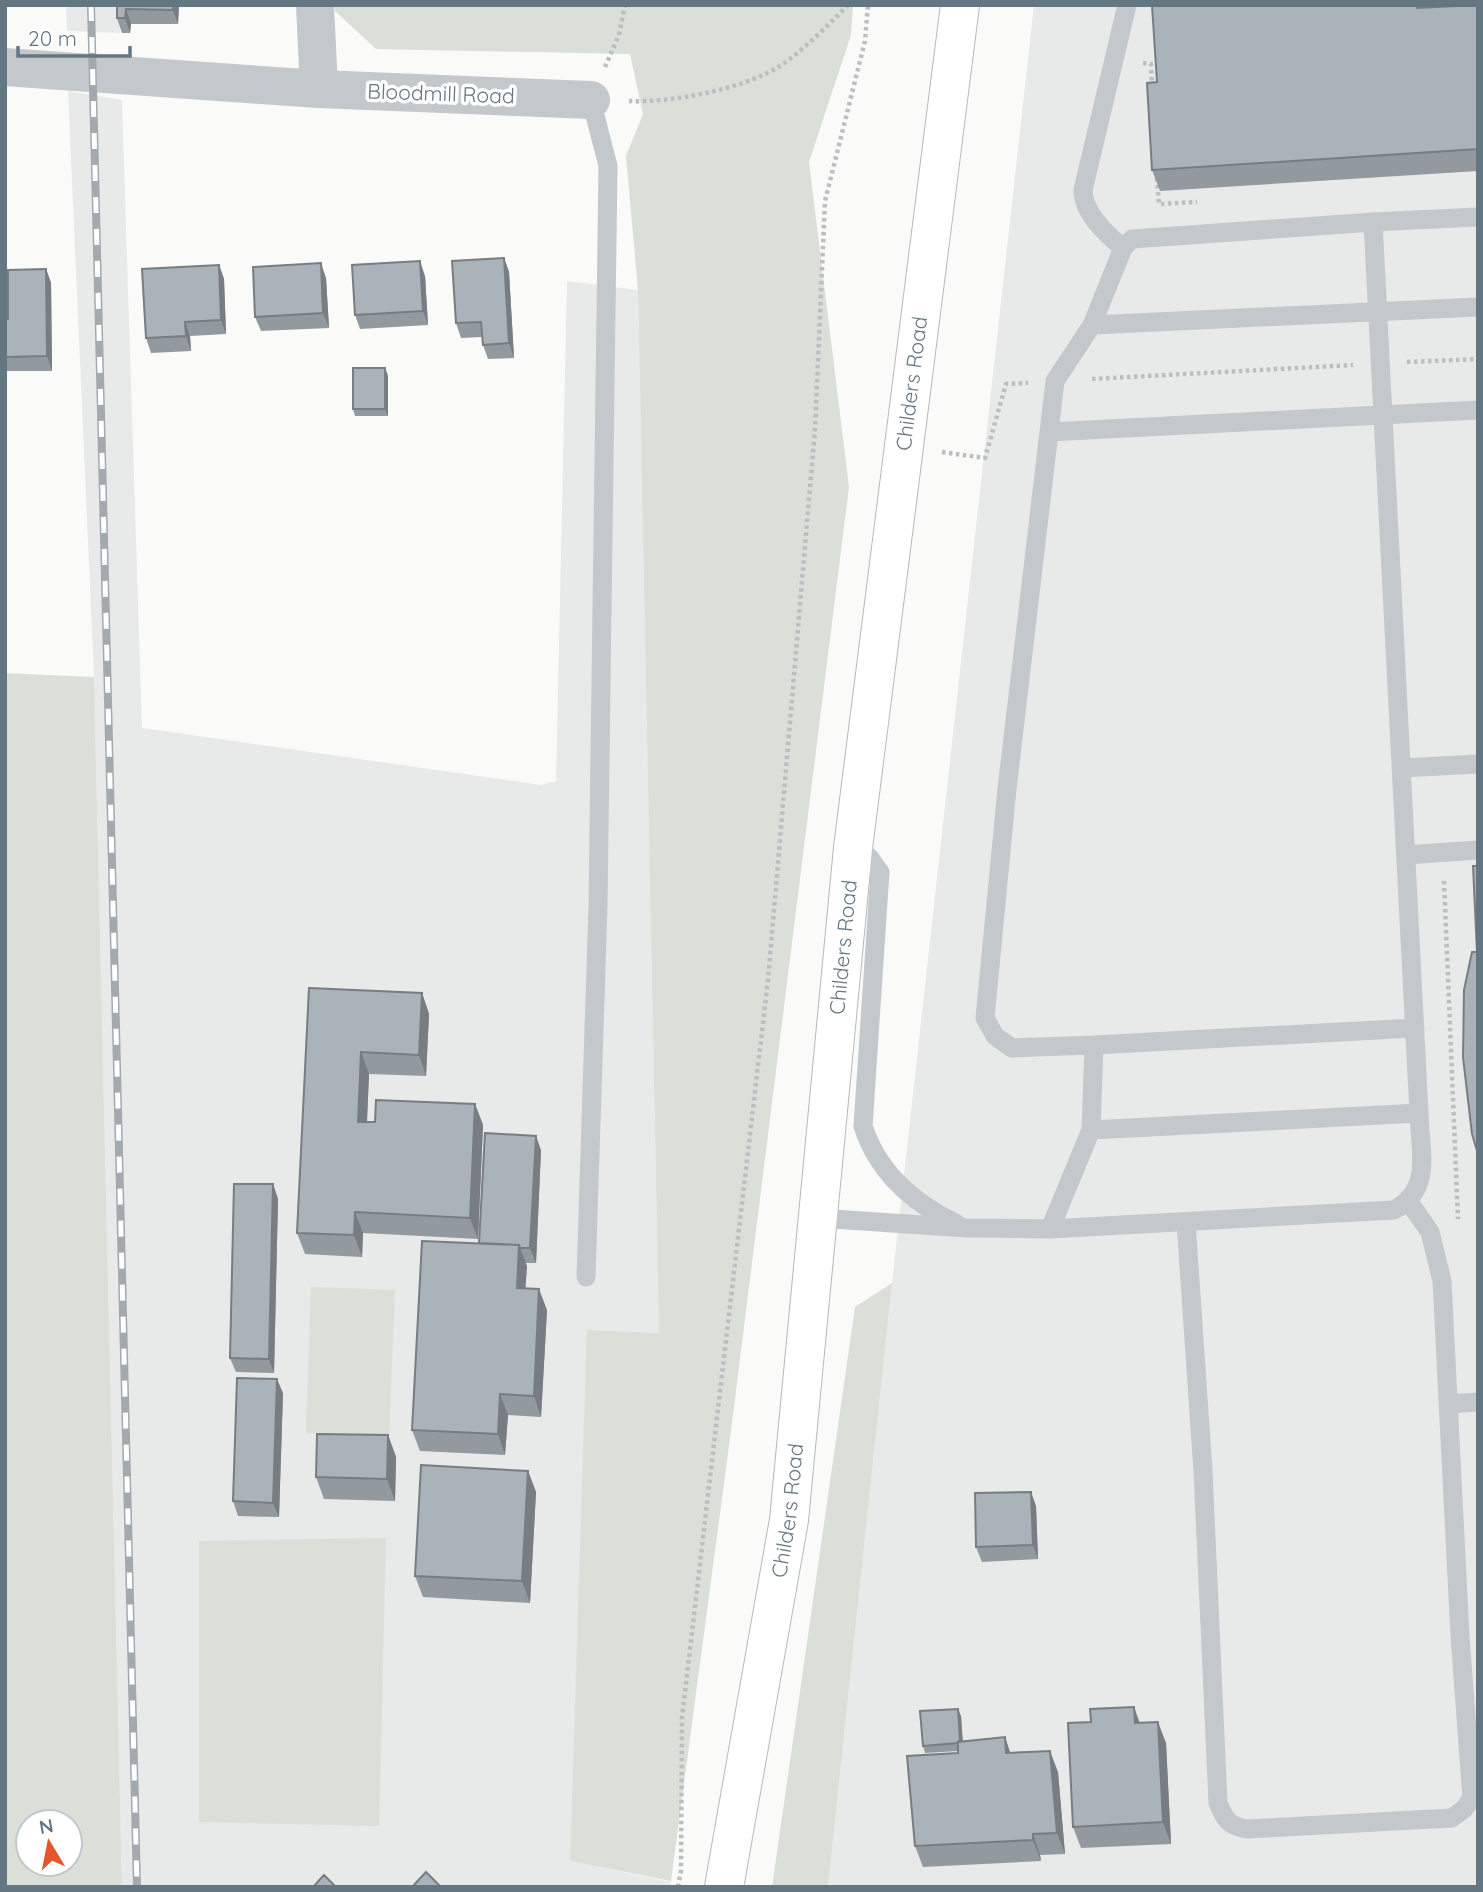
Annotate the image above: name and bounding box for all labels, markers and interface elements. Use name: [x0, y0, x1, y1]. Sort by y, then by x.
scale bar: [18, 14, 130, 58]
text: 20 m: [28, 25, 77, 51]
street label: Bloodmill Road: [367, 77, 515, 109]
street label: Childers Road: [890, 315, 932, 452]
street label: Childers Road: [823, 879, 862, 1016]
street label: Childers Road: [765, 1442, 808, 1580]
north arrow: [14, 1808, 84, 1878]
text: N: [37, 1813, 55, 1839]

